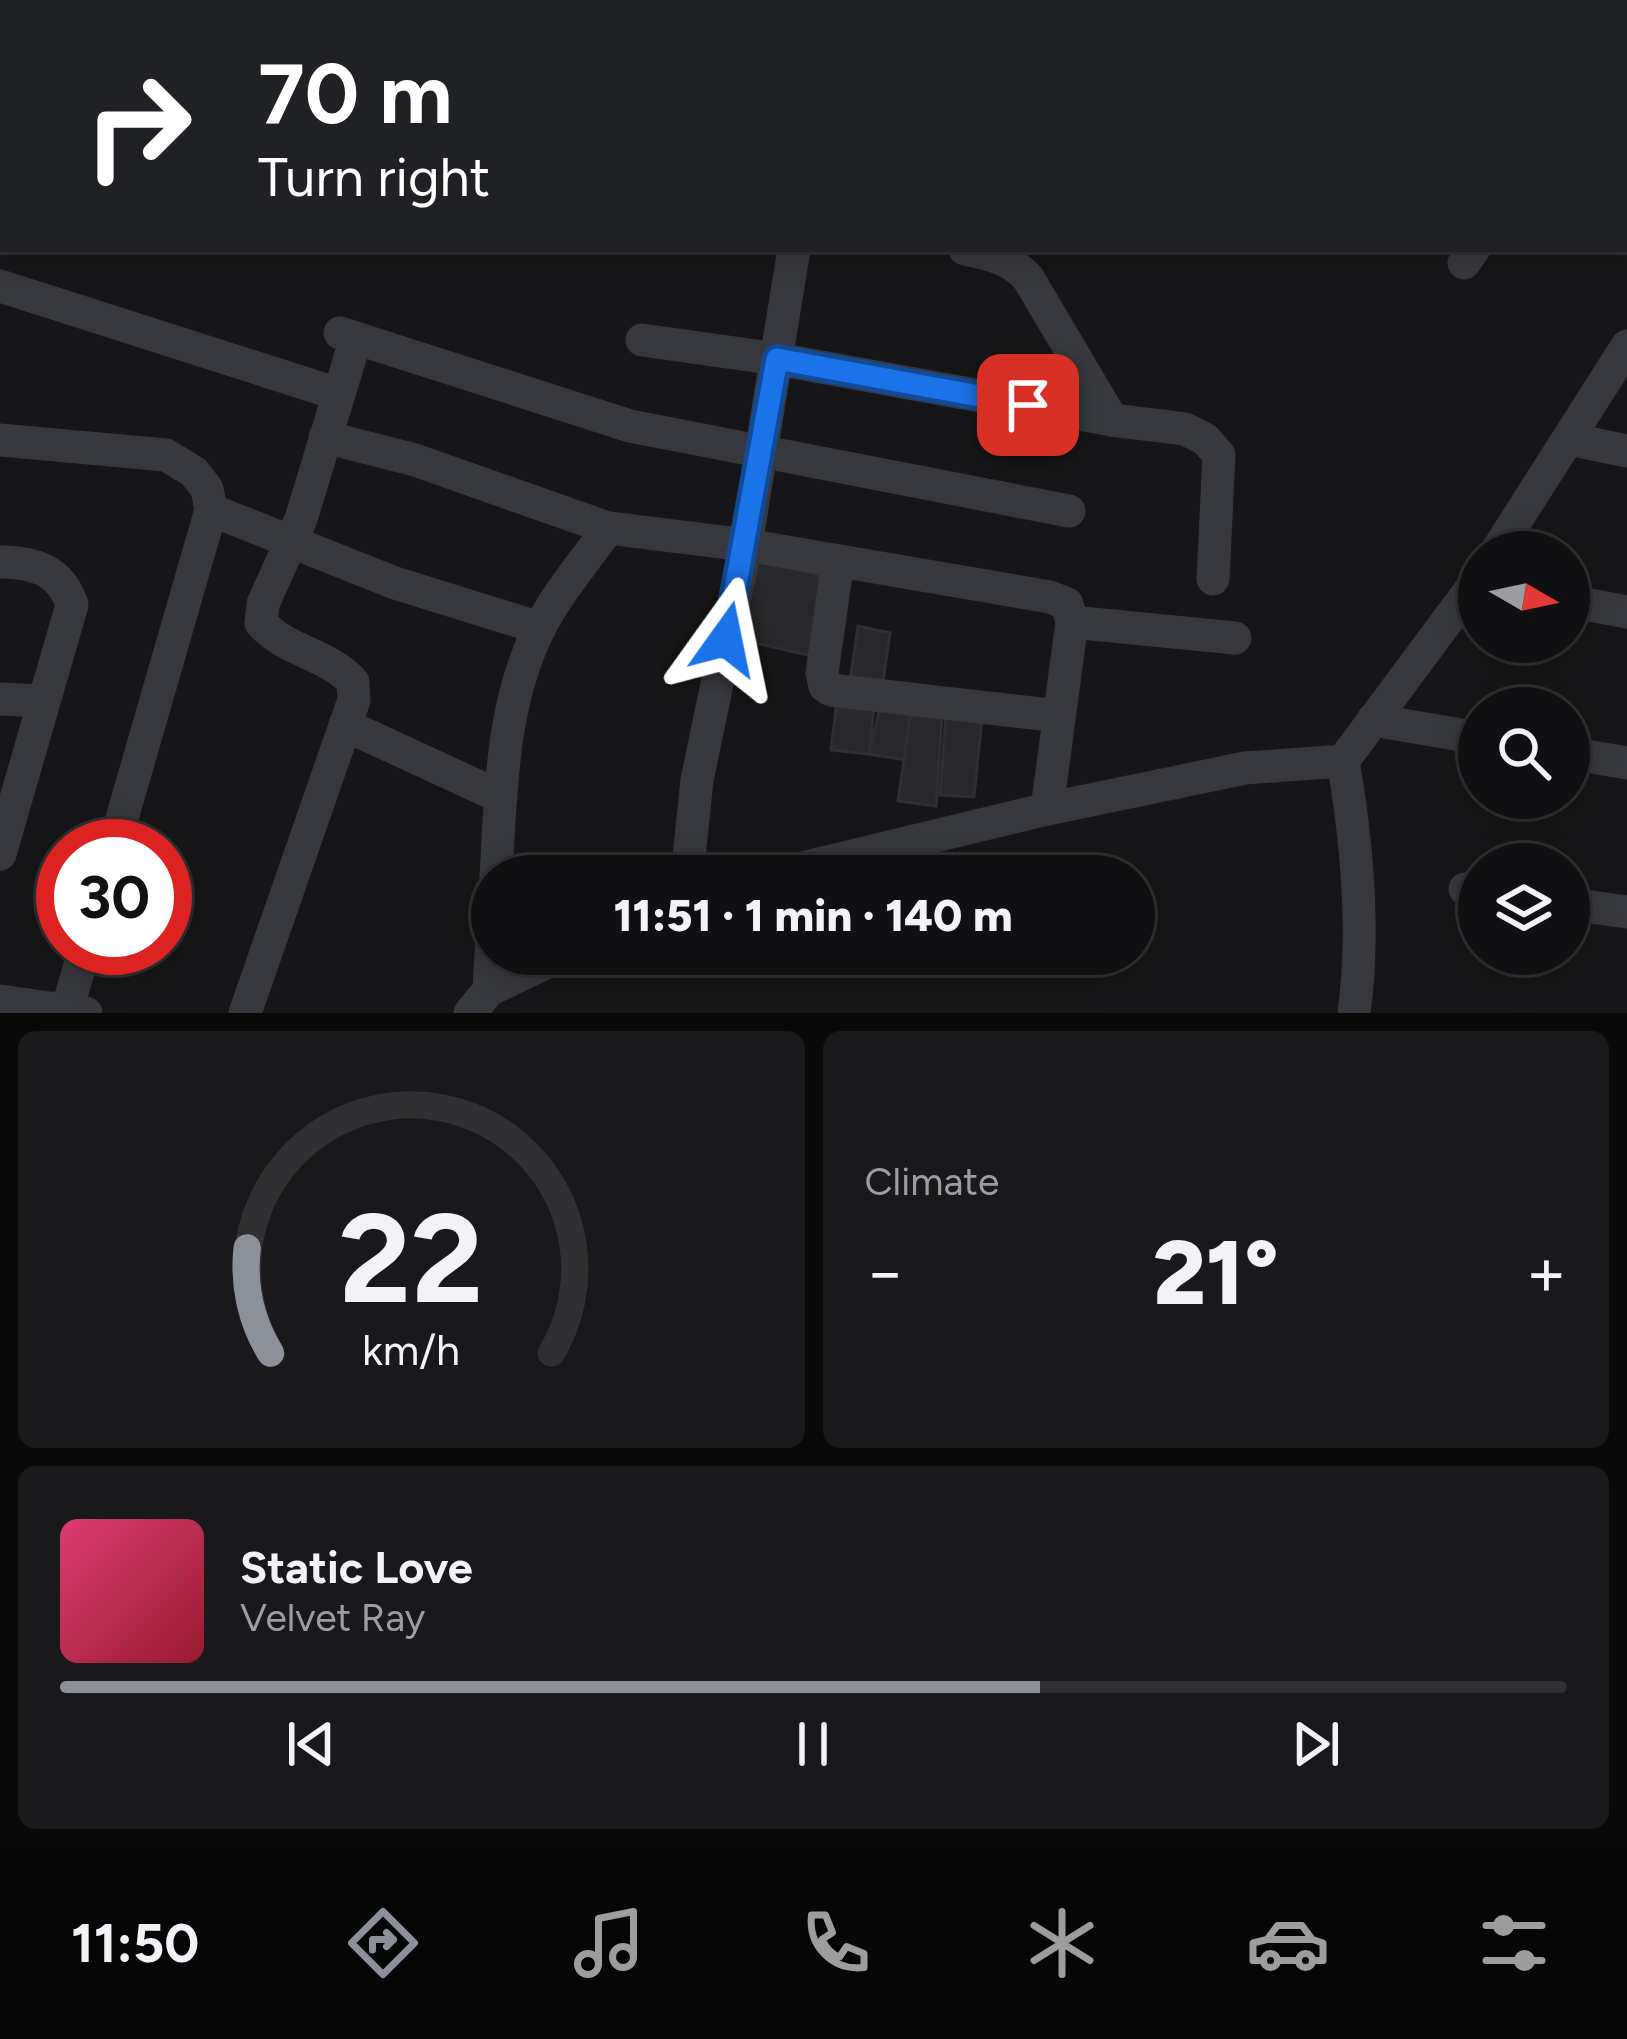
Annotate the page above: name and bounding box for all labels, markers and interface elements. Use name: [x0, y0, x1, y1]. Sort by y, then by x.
text: 70 m: [258, 43, 452, 144]
icon: right: [60, 48, 216, 204]
text: Turn right: [258, 145, 490, 210]
pin: [977, 354, 1079, 456]
icon: arrive: [995, 372, 1061, 438]
north arrow: [1458, 531, 1590, 663]
map controls: [1458, 531, 1590, 975]
position arrow: [663, 576, 789, 702]
button: search: [1458, 687, 1590, 819]
speed limit sign: 30: [36, 819, 192, 975]
button: layers: [1458, 843, 1590, 975]
text: 11:51 · 1 min · 140 m: [613, 888, 1013, 942]
text: Climate: [865, 1158, 999, 1205]
text: 22: [339, 1183, 484, 1333]
text: 21°: [1153, 1218, 1279, 1327]
text: −: [865, 1232, 906, 1312]
text: +: [1526, 1232, 1567, 1312]
text: km/h: [362, 1323, 460, 1375]
text: Static Love: [240, 1540, 473, 1594]
text: Velvet Ray: [240, 1594, 425, 1641]
icon: previous: [278, 1711, 344, 1777]
icon: pause: [780, 1711, 846, 1777]
icon: next: [1283, 1711, 1349, 1777]
icon: directions: [341, 1901, 425, 1985]
icon: music: [567, 1901, 651, 1985]
icon: phone: [794, 1901, 878, 1985]
icon: climate: [1020, 1901, 1104, 1985]
icon: car: [1246, 1901, 1330, 1985]
icon: filters: [1472, 1901, 1556, 1985]
text: 11:50: [71, 1911, 199, 1976]

